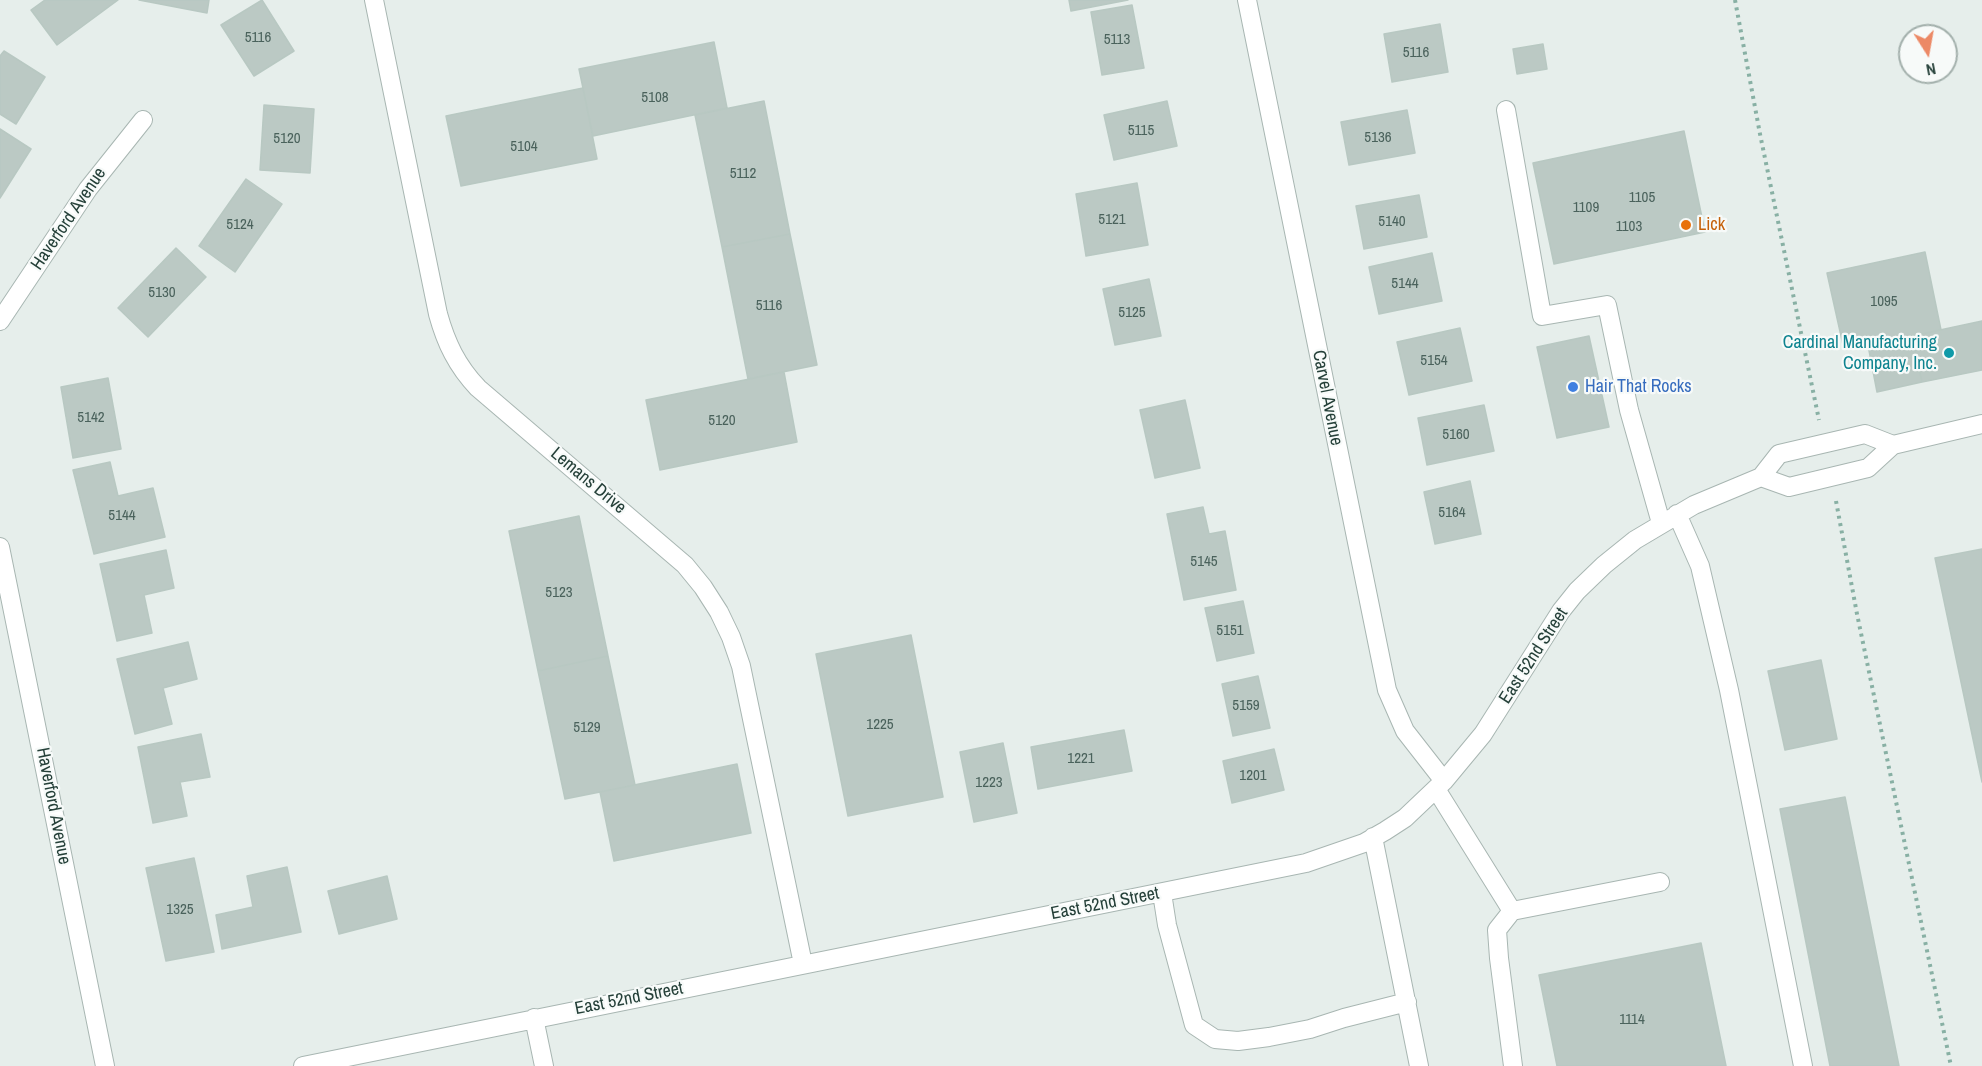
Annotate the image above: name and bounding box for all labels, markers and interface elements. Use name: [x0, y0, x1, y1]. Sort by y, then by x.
north arrow: [1898, 24, 1958, 84]
house number: 5116: [245, 29, 271, 47]
house number: 5113: [1104, 31, 1130, 49]
house number: 5116: [1403, 44, 1429, 62]
text: N: [1924, 58, 1938, 81]
house number: 5108: [641, 89, 669, 107]
house number: 5115: [1128, 122, 1154, 140]
house number: 5136: [1364, 129, 1392, 147]
house number: 5120: [273, 130, 301, 148]
house number: 5104: [510, 138, 538, 156]
street label: Haverford Avenue: [27, 164, 111, 274]
house number: 5112: [730, 165, 756, 183]
house number: 1105: [1629, 189, 1655, 207]
house number: 1109: [1573, 199, 1599, 217]
house number: 5121: [1098, 211, 1126, 229]
house number: 5140: [1378, 213, 1406, 231]
place label: Lick: [1698, 214, 1725, 236]
house number: 5124: [226, 216, 254, 234]
house number: 1103: [1616, 218, 1642, 236]
marker: Lick: [1679, 218, 1693, 232]
house number: 5144: [1391, 275, 1419, 293]
house number: 5130: [148, 284, 176, 302]
house number: 1095: [1870, 293, 1898, 311]
house number: 5116: [756, 297, 782, 315]
house number: 5125: [1118, 304, 1146, 322]
place label: Cardinal Manufacturing Company, Inc.: [1783, 332, 1937, 374]
marker: Cardinal Manufacturing Company, Inc.: [1942, 346, 1956, 360]
street label: Carvel Avenue: [1307, 349, 1347, 447]
house number: 5154: [1420, 352, 1448, 370]
place label: Hair That Rocks: [1585, 376, 1692, 398]
marker: Hair That Rocks: [1566, 380, 1580, 394]
house number: 5142: [77, 409, 105, 427]
house number: 5120: [708, 412, 736, 430]
house number: 5160: [1442, 426, 1470, 444]
street label: Lemans Drive: [546, 443, 630, 519]
house number: 5164: [1438, 504, 1466, 522]
house number: 5144: [108, 507, 136, 525]
house number: 5145: [1190, 553, 1218, 571]
house number: 5123: [545, 584, 573, 602]
street label: East 52nd Street: [1495, 604, 1573, 708]
house number: 5151: [1216, 622, 1244, 640]
house number: 5159: [1232, 697, 1260, 715]
house number: 1225: [866, 716, 894, 734]
house number: 5129: [573, 719, 601, 737]
street label: Haverford Avenue: [31, 746, 75, 866]
house number: 1221: [1067, 750, 1095, 768]
house number: 1201: [1239, 767, 1267, 785]
house number: 1223: [975, 774, 1003, 792]
street label: East 52nd Street: [1049, 883, 1161, 925]
house number: 1325: [166, 901, 194, 919]
street label: East 52nd Street: [573, 978, 685, 1020]
house number: 1114: [1619, 1011, 1645, 1029]

